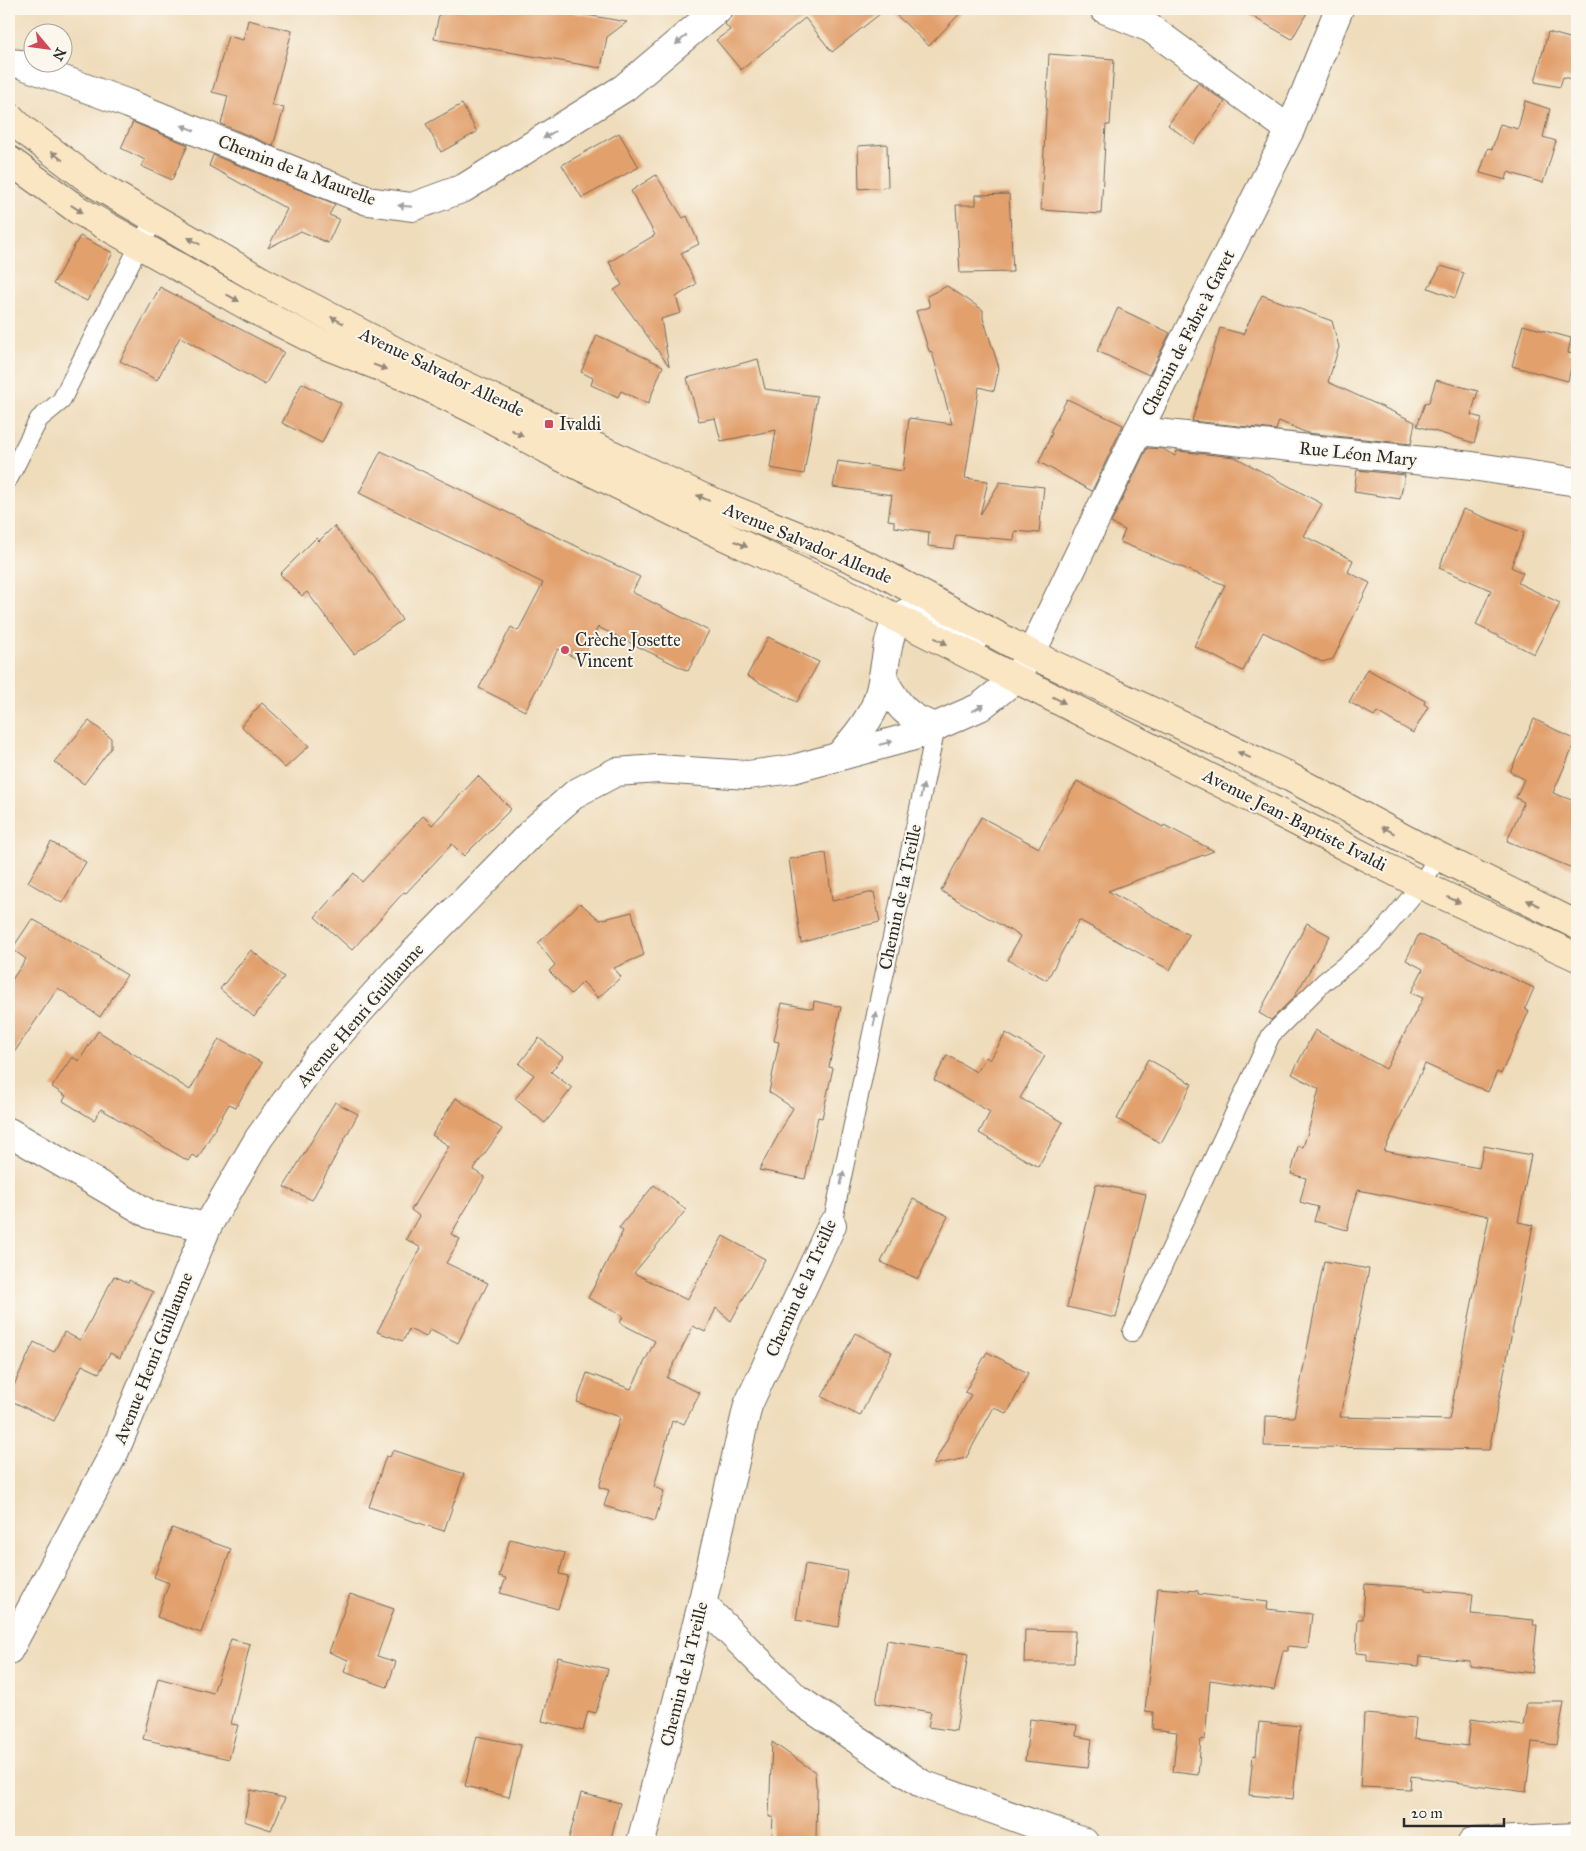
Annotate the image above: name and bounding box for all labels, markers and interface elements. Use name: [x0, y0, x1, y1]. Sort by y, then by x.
north arrow: [22, 22, 72, 72]
one-way arrow: [675, 35, 688, 46]
text: N: [49, 45, 69, 63]
one-way arrow: [180, 123, 195, 131]
street label: Chemin de la Maurelle: [215, 130, 379, 210]
one-way arrow: [543, 130, 556, 139]
one-way arrow: [50, 151, 64, 161]
one-way arrow: [397, 201, 413, 209]
one-way arrow: [70, 204, 83, 214]
one-way arrow: [188, 237, 201, 246]
street label: Chemin de Fabre à Gavet: [1136, 246, 1240, 420]
one-way arrow: [226, 294, 240, 302]
one-way arrow: [329, 316, 344, 324]
street label: Avenue Salvador Allende: [355, 322, 528, 422]
one-way arrow: [373, 363, 387, 371]
place label: Ivaldi: [559, 413, 601, 435]
marker: Ivaldi: [543, 418, 555, 430]
one-way arrow: [510, 429, 525, 437]
street label: Rue Léon Mary: [1298, 437, 1419, 471]
one-way arrow: [696, 493, 710, 501]
street label: Avenue Salvador Allende: [719, 497, 896, 589]
one-way arrow: [734, 541, 748, 549]
place label: Crèche Josette Vincent: [574, 629, 681, 672]
one-way arrow: [934, 637, 948, 645]
marker: Crèche Josette Vincent: [559, 644, 571, 656]
one-way arrow: [1052, 696, 1066, 704]
one-way arrow: [971, 703, 985, 712]
one-way arrow: [879, 739, 894, 747]
one-way arrow: [1237, 751, 1251, 759]
street label: Avenue Jean-Baptiste Ivaldi: [1198, 764, 1391, 877]
one-way arrow: [919, 782, 927, 798]
street label: Chemin de la Treille: [874, 822, 926, 972]
one-way arrow: [1381, 826, 1396, 834]
one-way arrow: [1446, 896, 1461, 904]
one-way arrow: [1526, 899, 1541, 907]
street label: Avenue Henri Guillaume: [291, 939, 428, 1092]
one-way arrow: [871, 1011, 879, 1026]
one-way arrow: [838, 1170, 846, 1185]
street label: Chemin de la Treille: [761, 1216, 841, 1360]
street label: Avenue Henri Guillaume: [108, 1269, 198, 1448]
street label: Chemin de la Treille: [655, 1599, 713, 1749]
scale bar: [1404, 1796, 1504, 1828]
text: 20 m: [1411, 1804, 1443, 1822]

